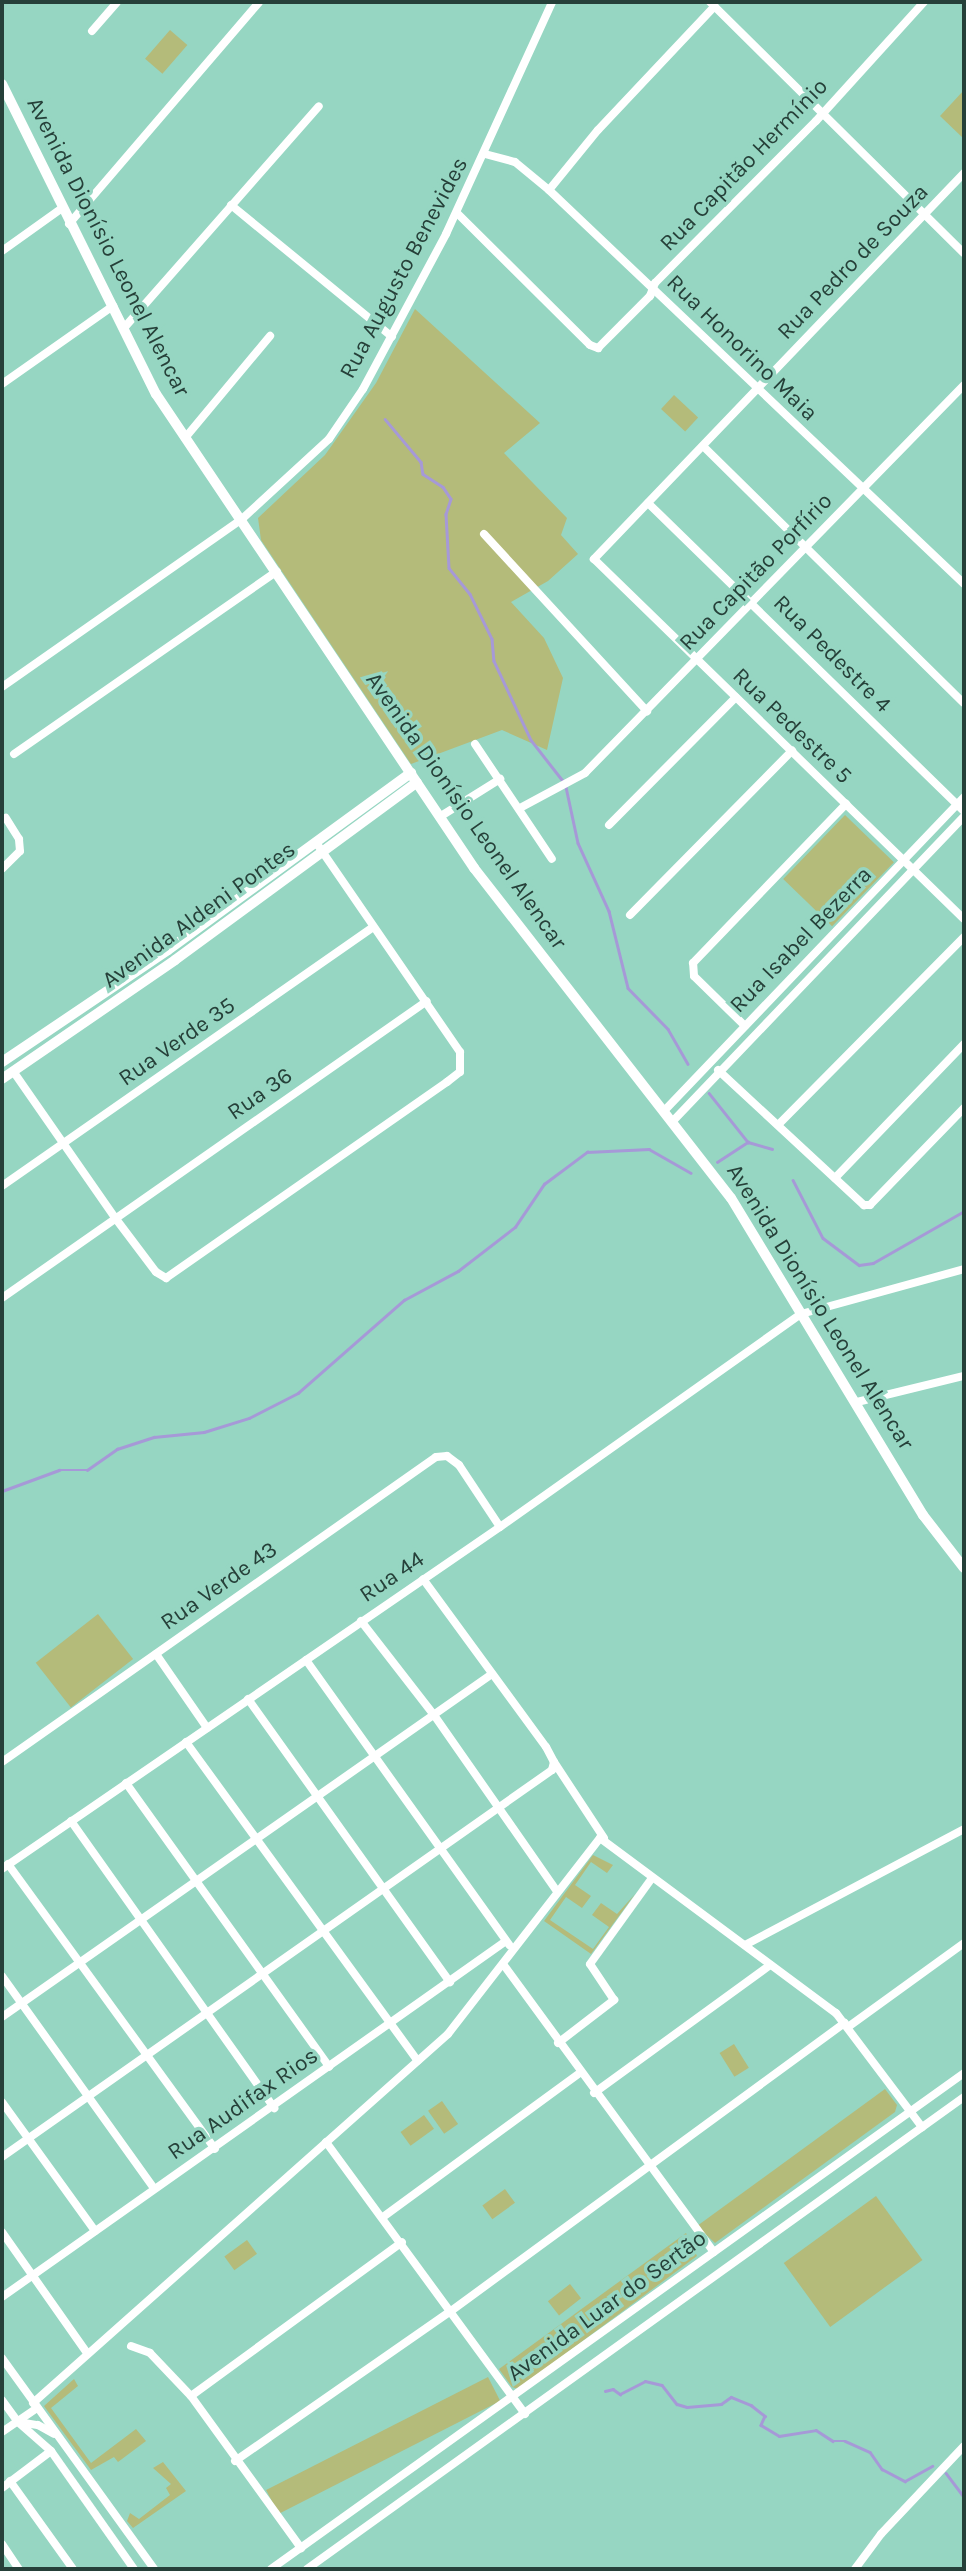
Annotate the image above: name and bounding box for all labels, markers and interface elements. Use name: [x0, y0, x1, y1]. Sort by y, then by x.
street label: Rua Capitão Hermínio: [654, 73, 834, 257]
street label: Avenida Dionísio Leonel Alencar: [20, 93, 196, 401]
street label: Rua Augusto Benevides: [334, 153, 474, 383]
street label: Rua Pedro de Souza: [772, 178, 934, 346]
street label: Rua Honorino Maia: [661, 269, 823, 427]
street label: Rua Capitão Porfírio: [674, 487, 838, 657]
street label: Rua Pedestre 4: [767, 589, 897, 719]
street label: Rua Pedestre 5: [727, 662, 857, 790]
street label: Avenida Dionísio Leonel Alencar: [360, 667, 572, 955]
street label: Avenida Aldeni Pontes: [97, 836, 301, 994]
street label: Rua Isabel Bezerra: [724, 861, 878, 1019]
street label: Rua Verde 35: [113, 992, 241, 1092]
street label: Rua 36: [222, 1062, 298, 1126]
street label: Avenida Dionísio Leonel Alencar: [720, 1159, 920, 1455]
street label: Rua Verde 43: [155, 1536, 283, 1636]
street label: Rua 44: [355, 1545, 429, 1609]
street label: Rua Audifax Rios: [163, 2042, 323, 2166]
street label: Avenida Luar do Sertão: [502, 2225, 712, 2387]

